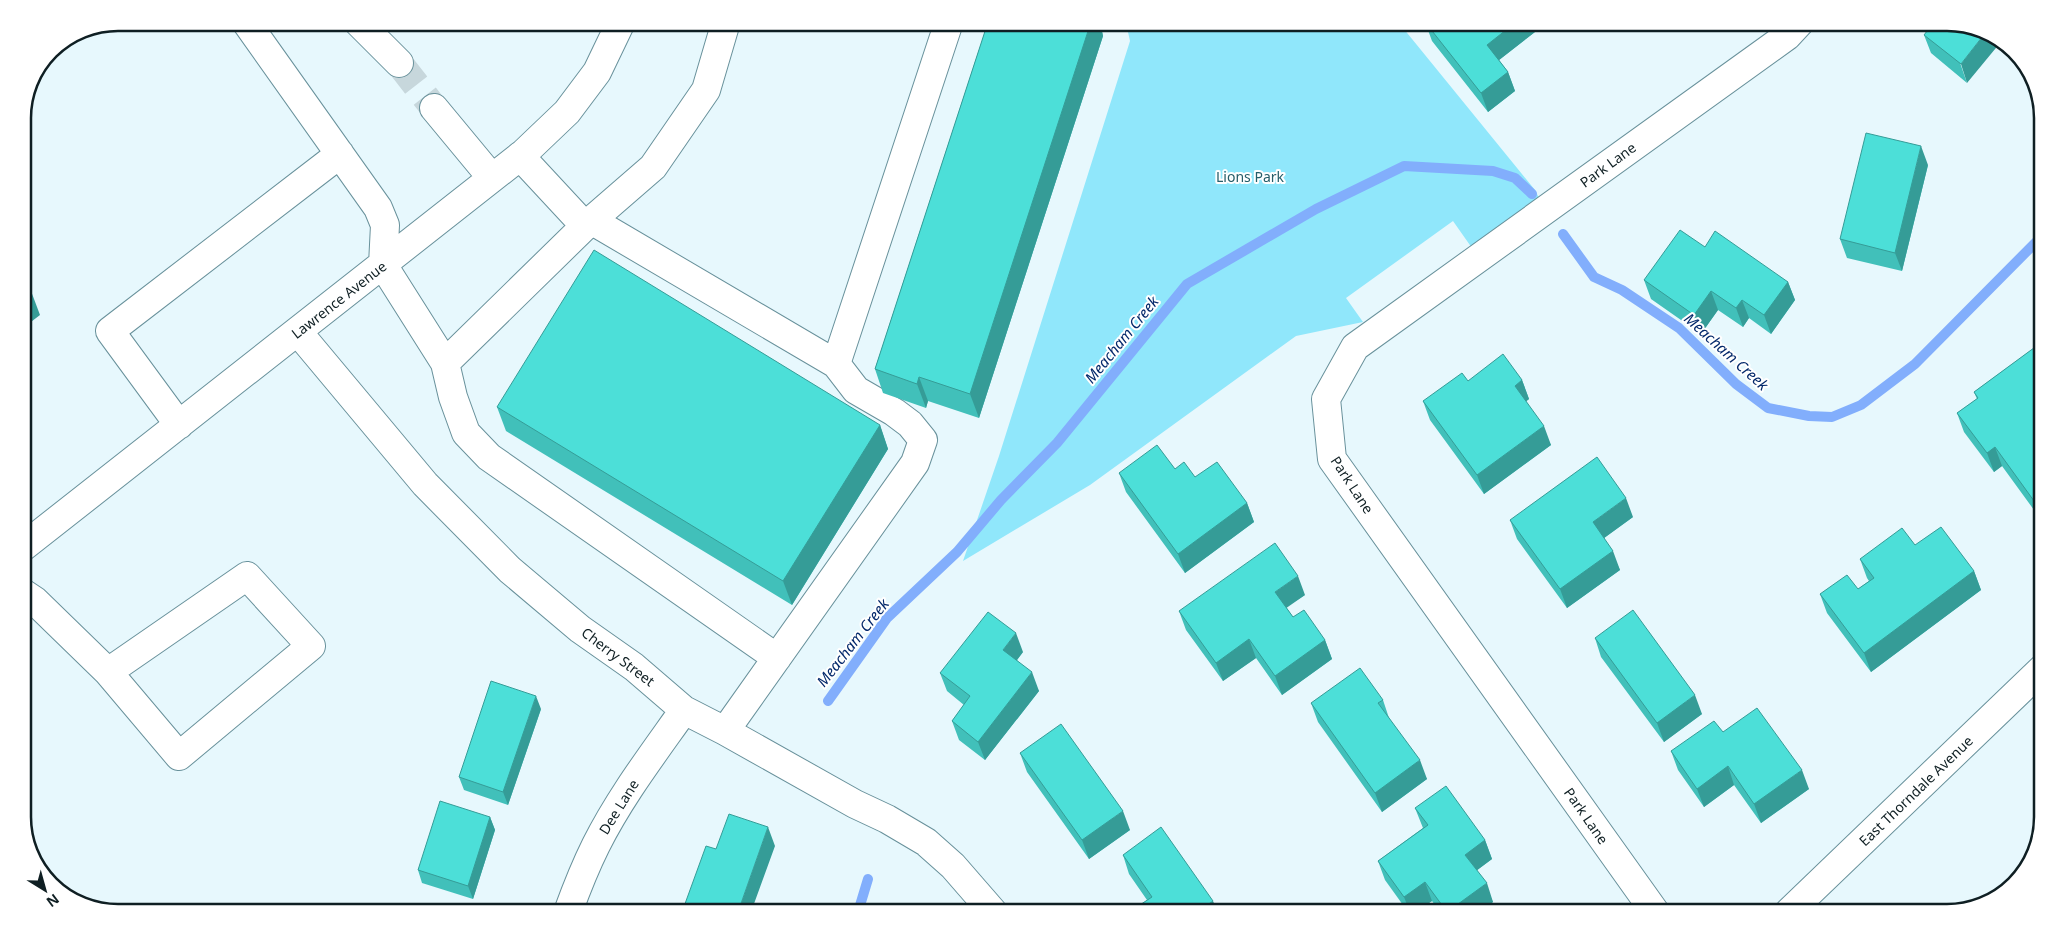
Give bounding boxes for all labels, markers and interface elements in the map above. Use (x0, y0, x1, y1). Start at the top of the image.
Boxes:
street label: Park Lane (1576, 138, 1640, 191)
park label: Lions Park (1216, 167, 1285, 186)
street label: Lawrence Avenue (287, 256, 390, 343)
water label: Meacham Creek (1080, 291, 1163, 387)
water label: Meacham Creek (1680, 308, 1773, 395)
street label: Park Lane (1327, 452, 1378, 517)
water label: Meacham Creek (812, 594, 893, 691)
street label: Cherry Street (578, 623, 659, 690)
street label: East Thorndale Avenue (1855, 731, 1977, 850)
street label: Dee Lane (594, 776, 643, 838)
street label: Park Lane (1560, 784, 1613, 848)
north arrow (20, 865, 70, 915)
text: N (43, 890, 63, 912)

